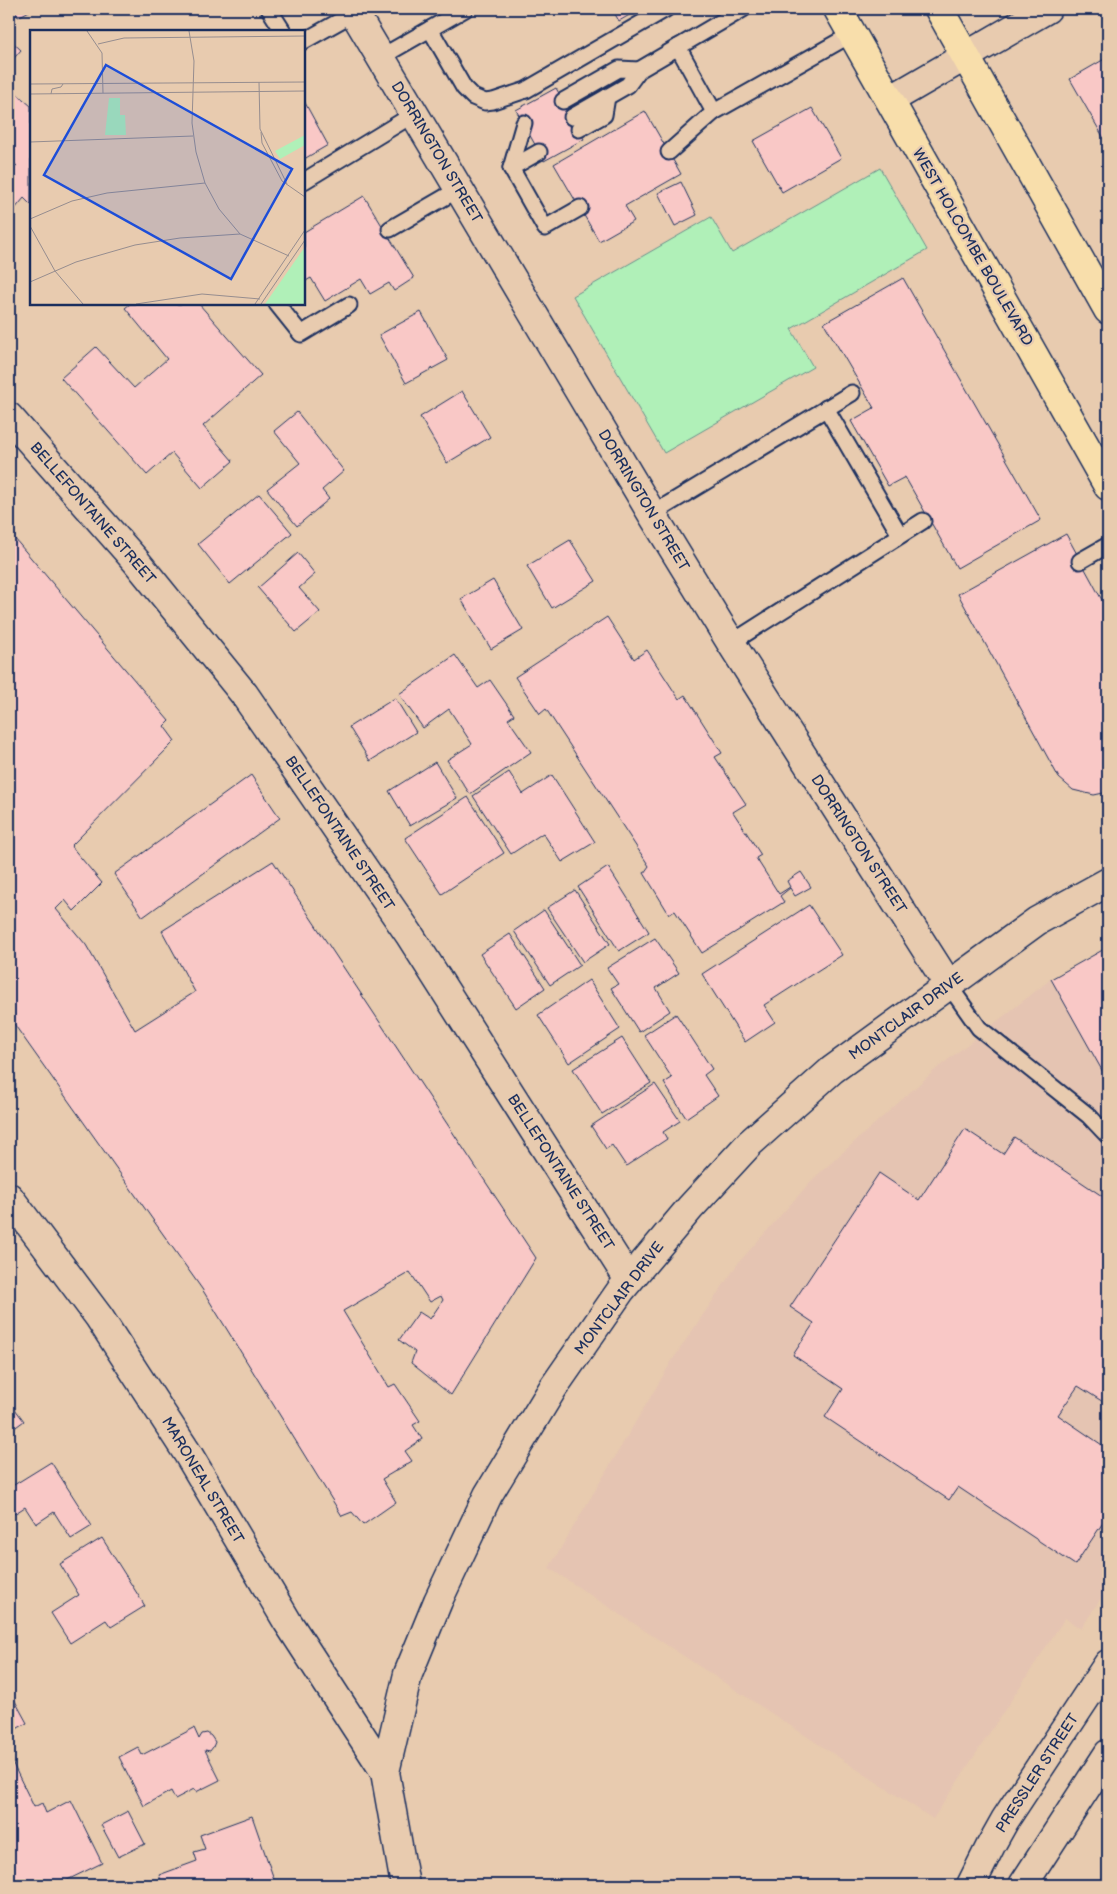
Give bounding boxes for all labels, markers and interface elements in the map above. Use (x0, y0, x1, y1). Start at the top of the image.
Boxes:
inset map (30, 30, 305, 305)
street label: DORRINGTON STREET (387, 78, 486, 227)
street label: WEST HOLCOMBE BOULEVARD (908, 145, 1037, 350)
street label: DORRINGTON STREET (594, 426, 693, 575)
street label: BELLEFONTAINE STREET (26, 438, 160, 588)
street label: BELLEFONTAINE STREET (281, 752, 398, 914)
street label: DORRINGTON STREET (807, 771, 911, 917)
street label: MONTCLAIR DRIVE (845, 968, 967, 1064)
street label: BELLEFONTAINE STREET (503, 1091, 618, 1254)
street label: MONTCLAIR DRIVE (571, 1238, 668, 1359)
street label: MARONEAL STREET (157, 1414, 248, 1547)
street label: PRESSLER STREET (992, 1710, 1083, 1836)

